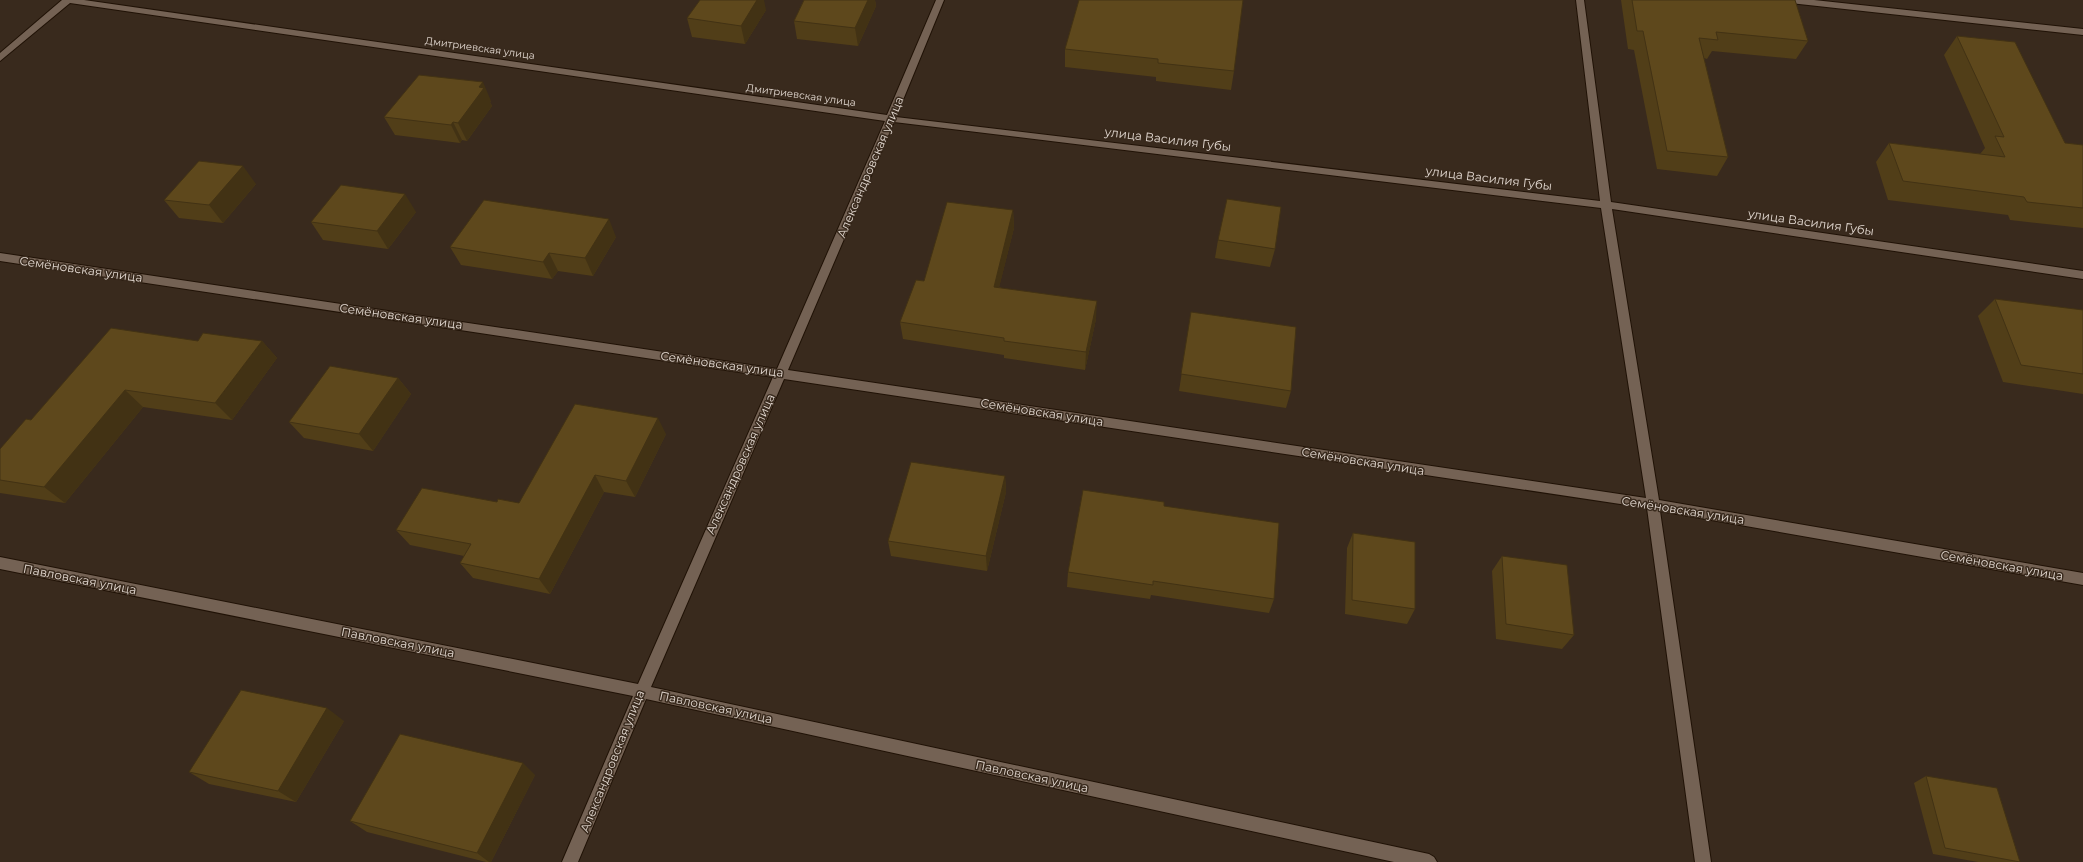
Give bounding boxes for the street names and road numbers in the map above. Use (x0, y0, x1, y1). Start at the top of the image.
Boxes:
street label: Дмитриевская улица (424, 34, 536, 62)
street label: Дмитриевская улица (745, 81, 857, 109)
street label: Александровская улица (833, 94, 907, 240)
street label: улица Василия Губы (1103, 124, 1232, 154)
street label: улица Василия Губы (1424, 163, 1553, 193)
street label: улица Василия Губы (1746, 206, 1875, 238)
street label: Семёновская улица (18, 253, 144, 285)
street label: Семёновская улица (338, 300, 464, 332)
street label: Семёновская улица (659, 348, 785, 380)
street label: Александровская улица (702, 392, 778, 536)
street label: Семёновская улица (980, 395, 1104, 429)
street label: Семёновская улица (1301, 444, 1425, 478)
street label: Семёновская улица (1621, 493, 1745, 527)
street label: Семёновская улица (1940, 547, 2064, 583)
street label: Павловская улица (22, 561, 138, 597)
street label: Павловская улица (340, 624, 456, 660)
street label: Александровская улица (577, 688, 647, 834)
street label: Павловская улица (658, 688, 774, 726)
street label: Павловская улица (974, 757, 1090, 795)

